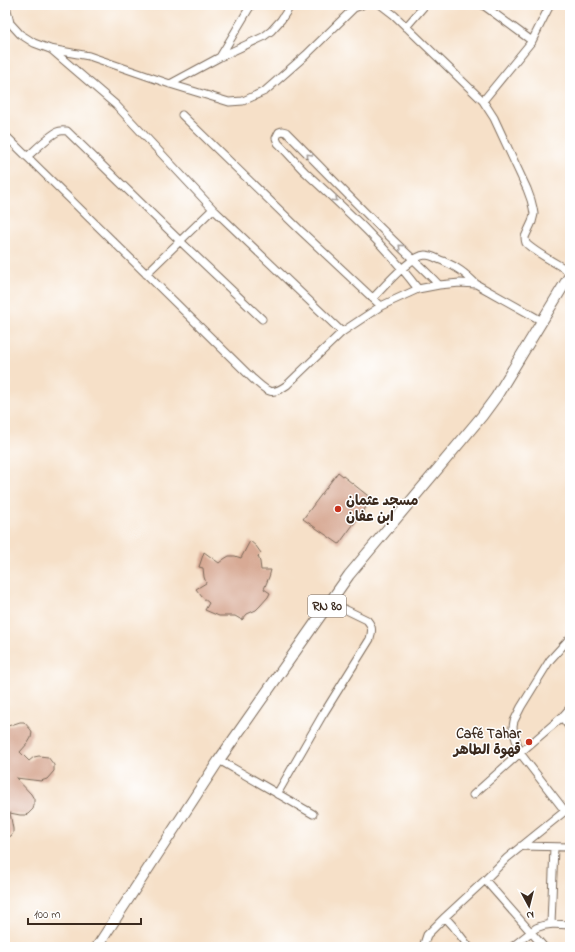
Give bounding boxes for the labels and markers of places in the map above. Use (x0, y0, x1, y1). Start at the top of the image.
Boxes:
place label: مسجد عثمان ابن عفان (346, 491, 418, 528)
marker: مسجد عثمان ابن عفان (333, 504, 343, 514)
place label: Café Tahar قهوة الطاهر (452, 724, 522, 761)
marker: Café Tahar قهوة الطاهر (524, 737, 534, 747)

